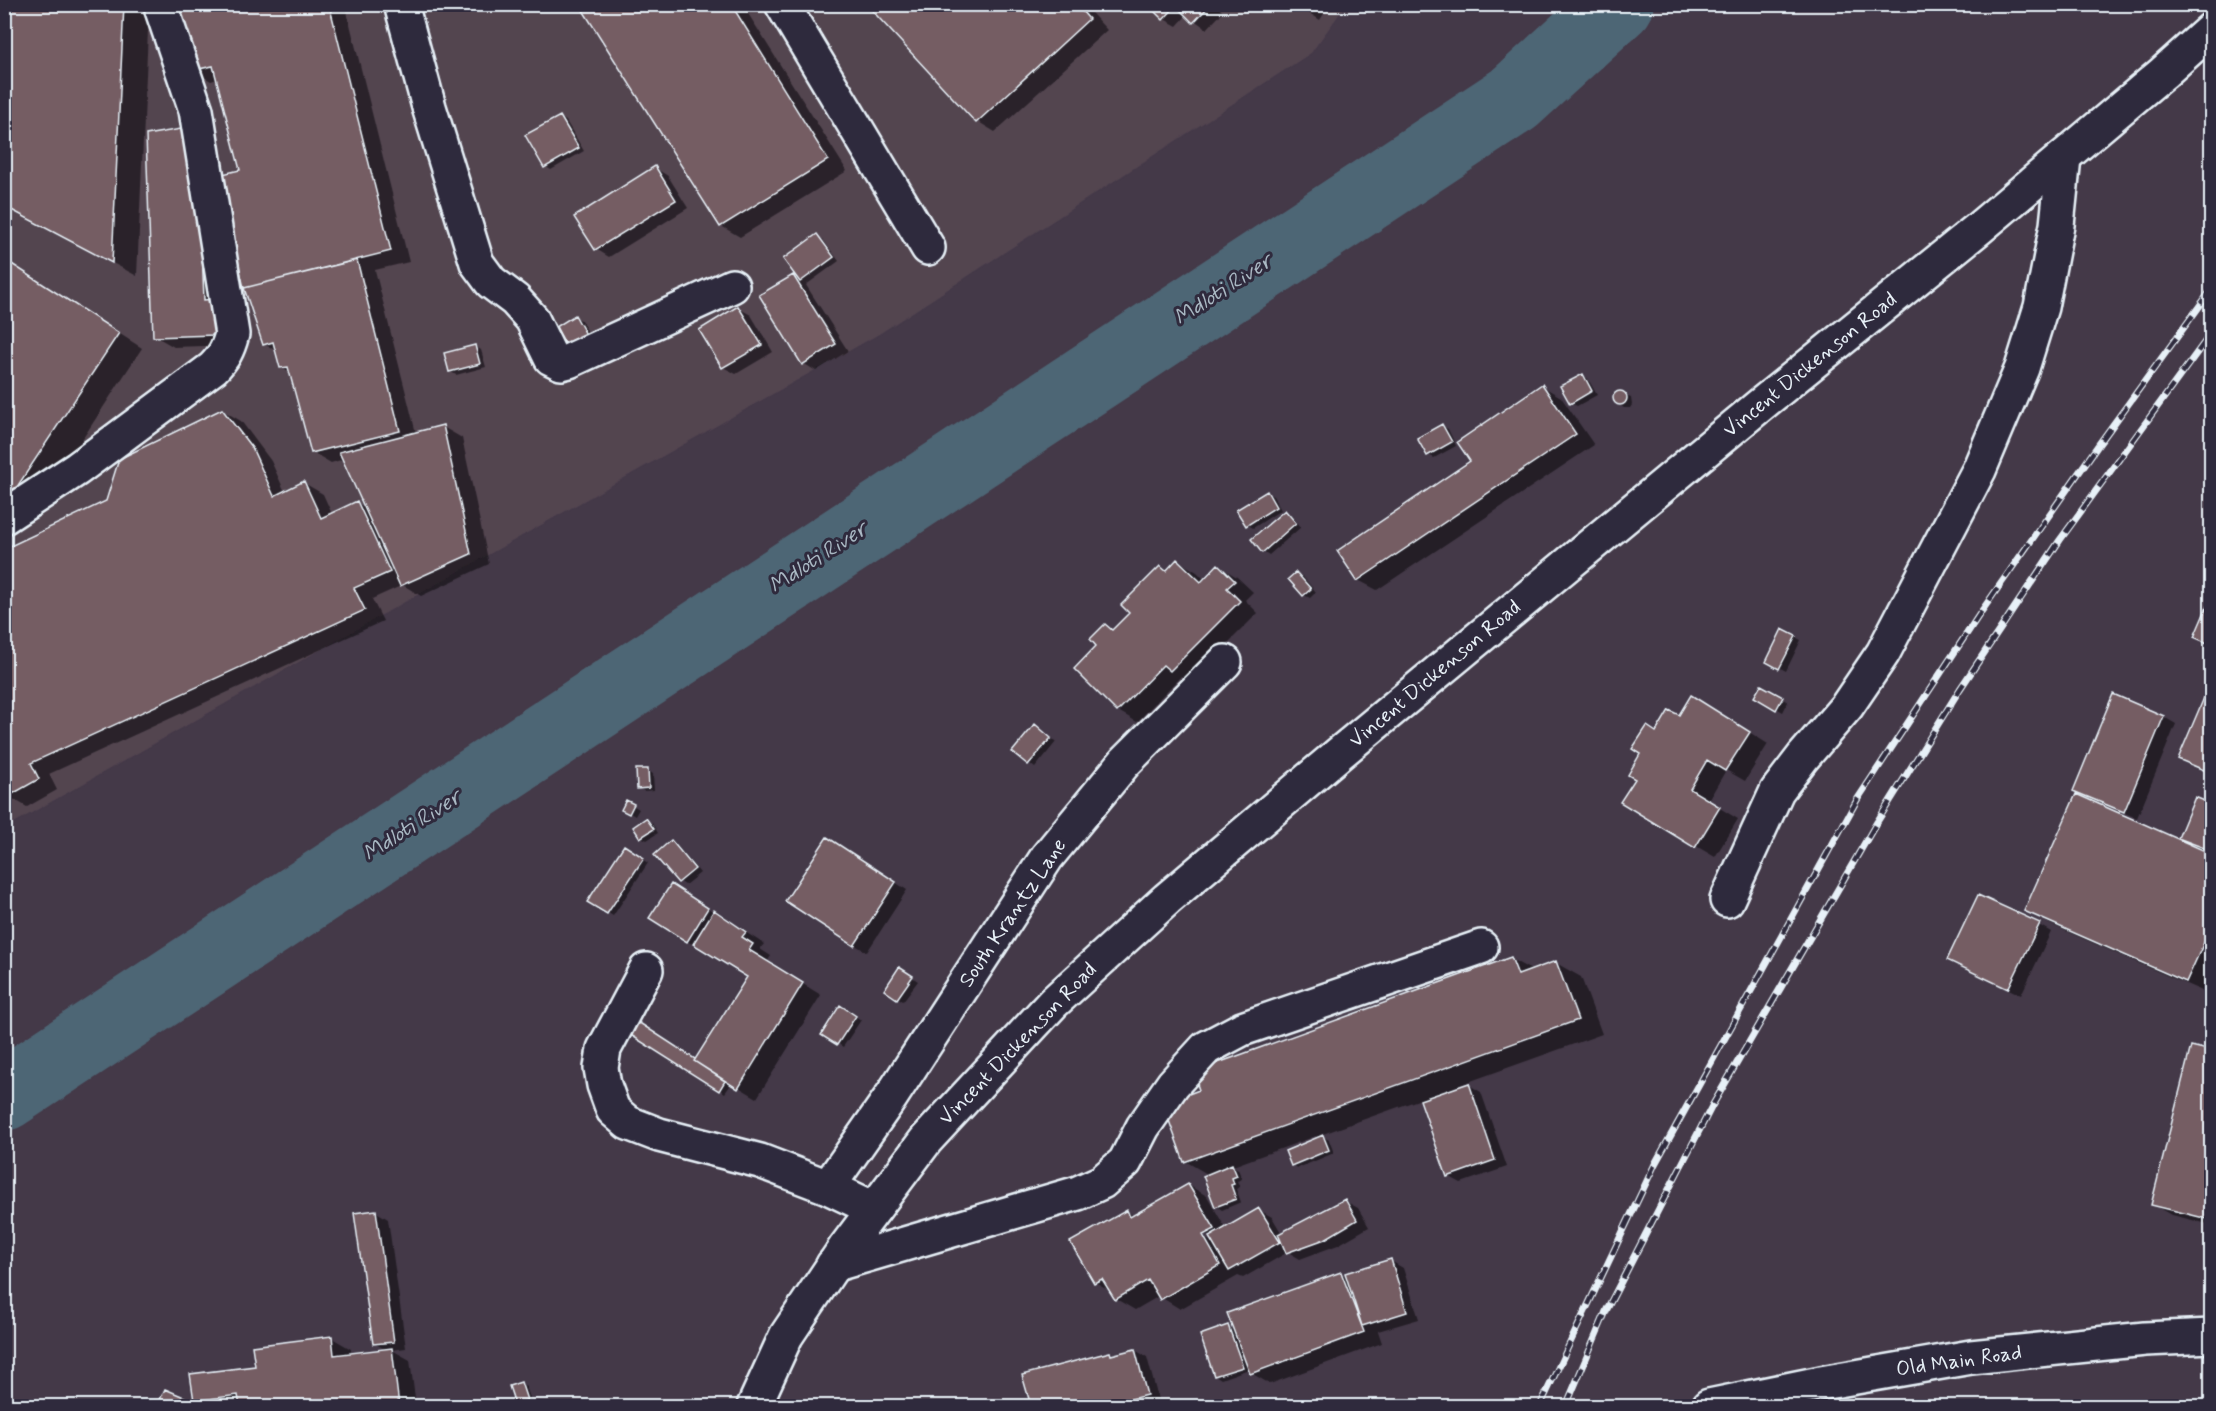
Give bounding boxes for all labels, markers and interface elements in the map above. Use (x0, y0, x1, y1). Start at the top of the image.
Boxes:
water label: Mdloti River (1169, 246, 1280, 332)
street label: Vincent Dickenson Road (1717, 286, 1903, 444)
water label: Mdloti River (764, 514, 875, 600)
street label: Vincent Dickenson Road (1343, 594, 1527, 754)
water label: Mdloti River (358, 782, 469, 868)
street label: South Krantz Lane (953, 833, 1073, 993)
street label: Vincent Dickenson Road (933, 956, 1103, 1132)
street label: Old Main Road (1894, 1338, 2024, 1384)

